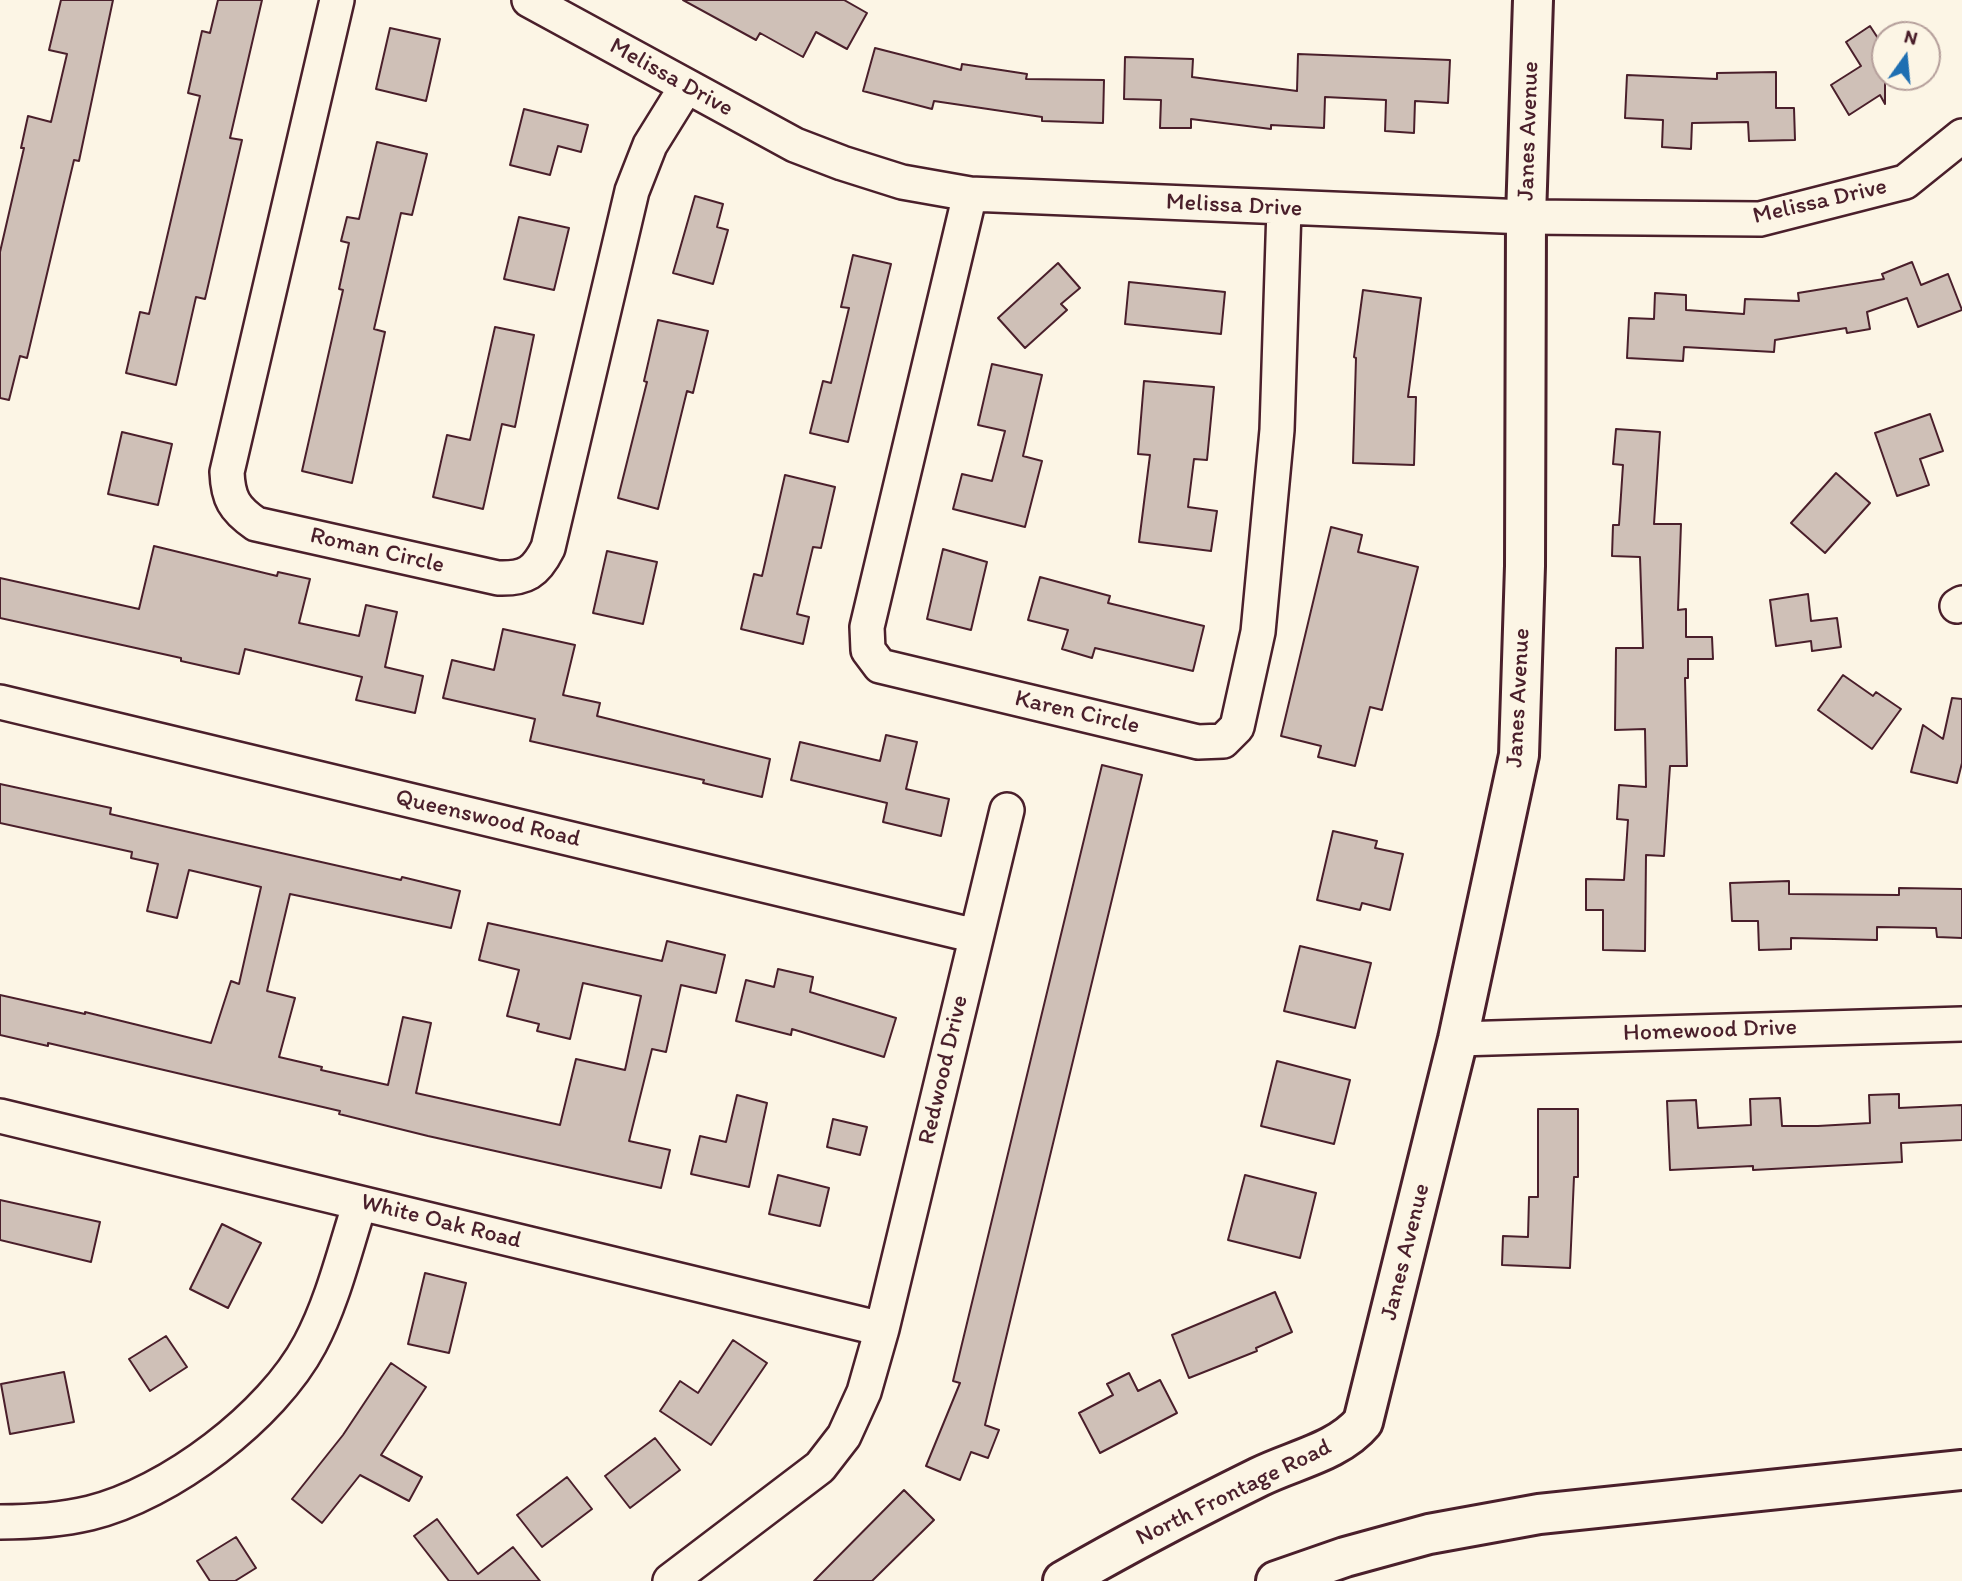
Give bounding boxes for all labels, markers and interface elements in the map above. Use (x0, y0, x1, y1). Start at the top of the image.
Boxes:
north arrow (1871, 21, 1941, 91)
text: N (1902, 24, 1920, 50)
street label: Melissa Drive (604, 32, 738, 124)
street label: Janes Avenue (1512, 61, 1546, 201)
street label: Melissa Drive (1750, 173, 1890, 231)
street label: Melissa Drive (1165, 188, 1303, 224)
street label: Roman Circle (307, 522, 447, 580)
street label: Janes Avenue (1501, 627, 1537, 769)
street label: Karen Circle (1012, 685, 1142, 741)
street label: Queenswood Road (393, 784, 583, 854)
street label: Redwood Drive (913, 993, 975, 1147)
street label: Homewood Drive (1623, 1014, 1797, 1048)
street label: Janes Avenue (1375, 1181, 1437, 1323)
street label: White Oak Road (358, 1188, 524, 1256)
street label: North Frontage Road (1132, 1433, 1336, 1553)

